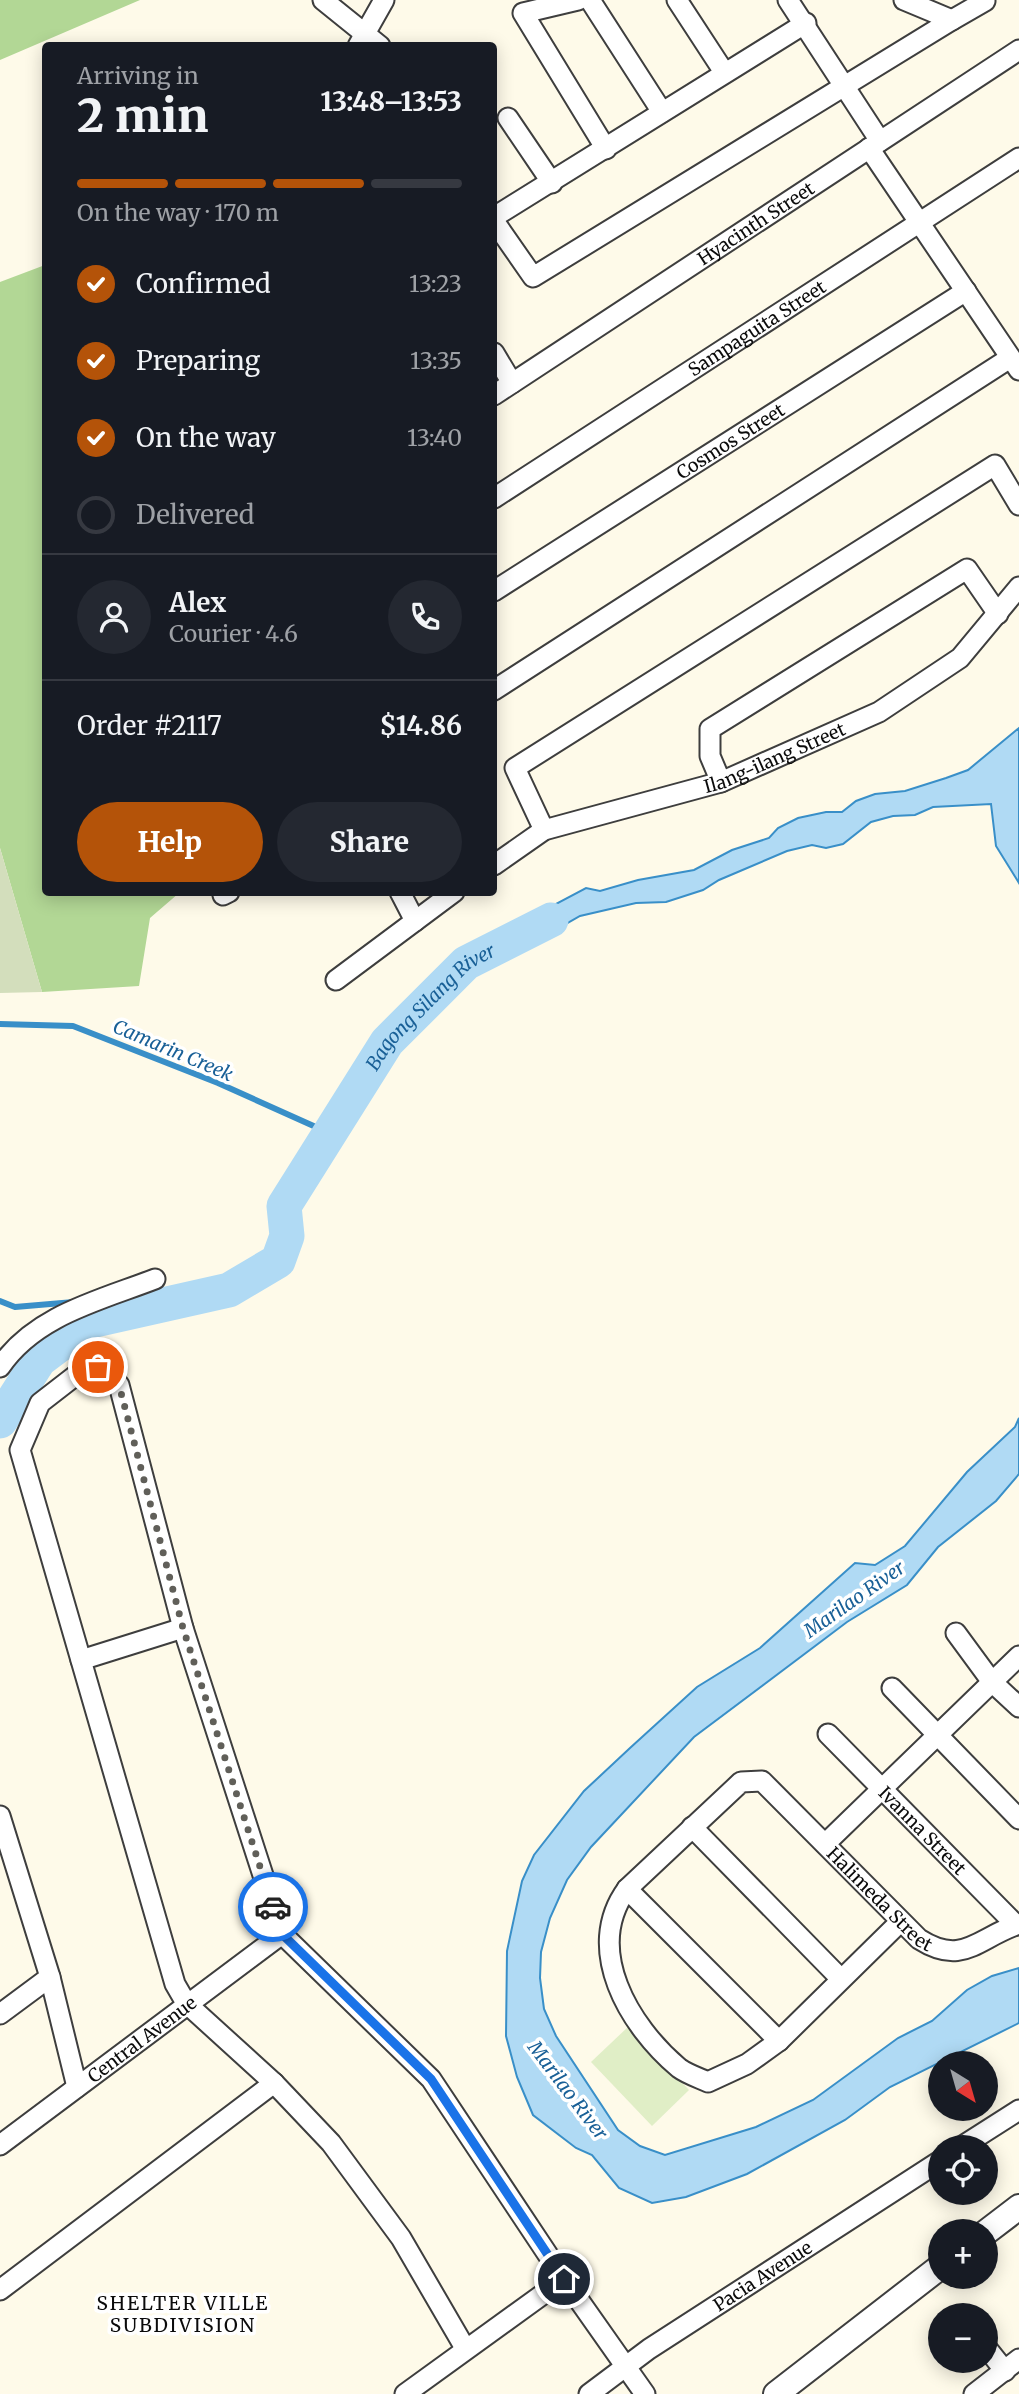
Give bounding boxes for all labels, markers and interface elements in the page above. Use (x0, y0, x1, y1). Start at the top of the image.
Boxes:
text: Arriving in (77, 61, 199, 90)
text: 13:48–13:53 (320, 85, 462, 118)
text: 2 min (77, 87, 209, 145)
street label: Hyacinth Street (693, 176, 818, 270)
text: On the way · 170 m (77, 198, 279, 227)
icon: check (77, 265, 115, 303)
text: Confirmed (136, 267, 271, 300)
text: 13:23 (409, 269, 462, 298)
street label: Sampaguita Street (684, 275, 830, 381)
icon: check (77, 342, 115, 380)
text: Preparing (136, 344, 260, 377)
text: 13:35 (410, 346, 462, 375)
street label: Cosmos Street (672, 398, 789, 484)
icon: check (77, 419, 115, 457)
text: On the way (136, 421, 276, 454)
text: 13:40 (407, 423, 462, 452)
text: Delivered (136, 498, 255, 531)
button: person (77, 580, 151, 654)
button: phone (388, 580, 462, 654)
text: Alex (169, 586, 226, 619)
text: Courier · 4.6 (169, 619, 298, 648)
text: Order #2117 (77, 709, 222, 742)
text: $14.86 (379, 709, 462, 742)
street label: Ilang-ilang Street (701, 717, 849, 798)
button: Help (77, 802, 263, 882)
button: Share (277, 802, 462, 882)
water label: Bagong Silang River (360, 938, 499, 1075)
water label: Camarin Creek (109, 1014, 237, 1086)
pin (68, 1337, 128, 1397)
icon: bag (79, 1348, 117, 1386)
water label: Marilao River (798, 1555, 909, 1643)
street label: Ivanna Street (874, 1781, 971, 1879)
street label: Halimeda Street (822, 1842, 936, 1956)
courier (238, 1872, 308, 1942)
icon: car (254, 1888, 292, 1926)
street label: Central Avenue (83, 1991, 201, 2087)
water label: Marilao River (522, 2035, 613, 2144)
north arrow (928, 2051, 998, 2121)
map controls (928, 2051, 998, 2373)
button: locate (928, 2135, 998, 2205)
button: + (928, 2219, 998, 2289)
street label: Pacia Avenue (709, 2235, 816, 2316)
pin (534, 2249, 594, 2309)
icon: home (545, 2260, 583, 2298)
district label: SHELTER VILLE SUBDIVISION (97, 2291, 269, 2337)
button: − (928, 2303, 998, 2373)

